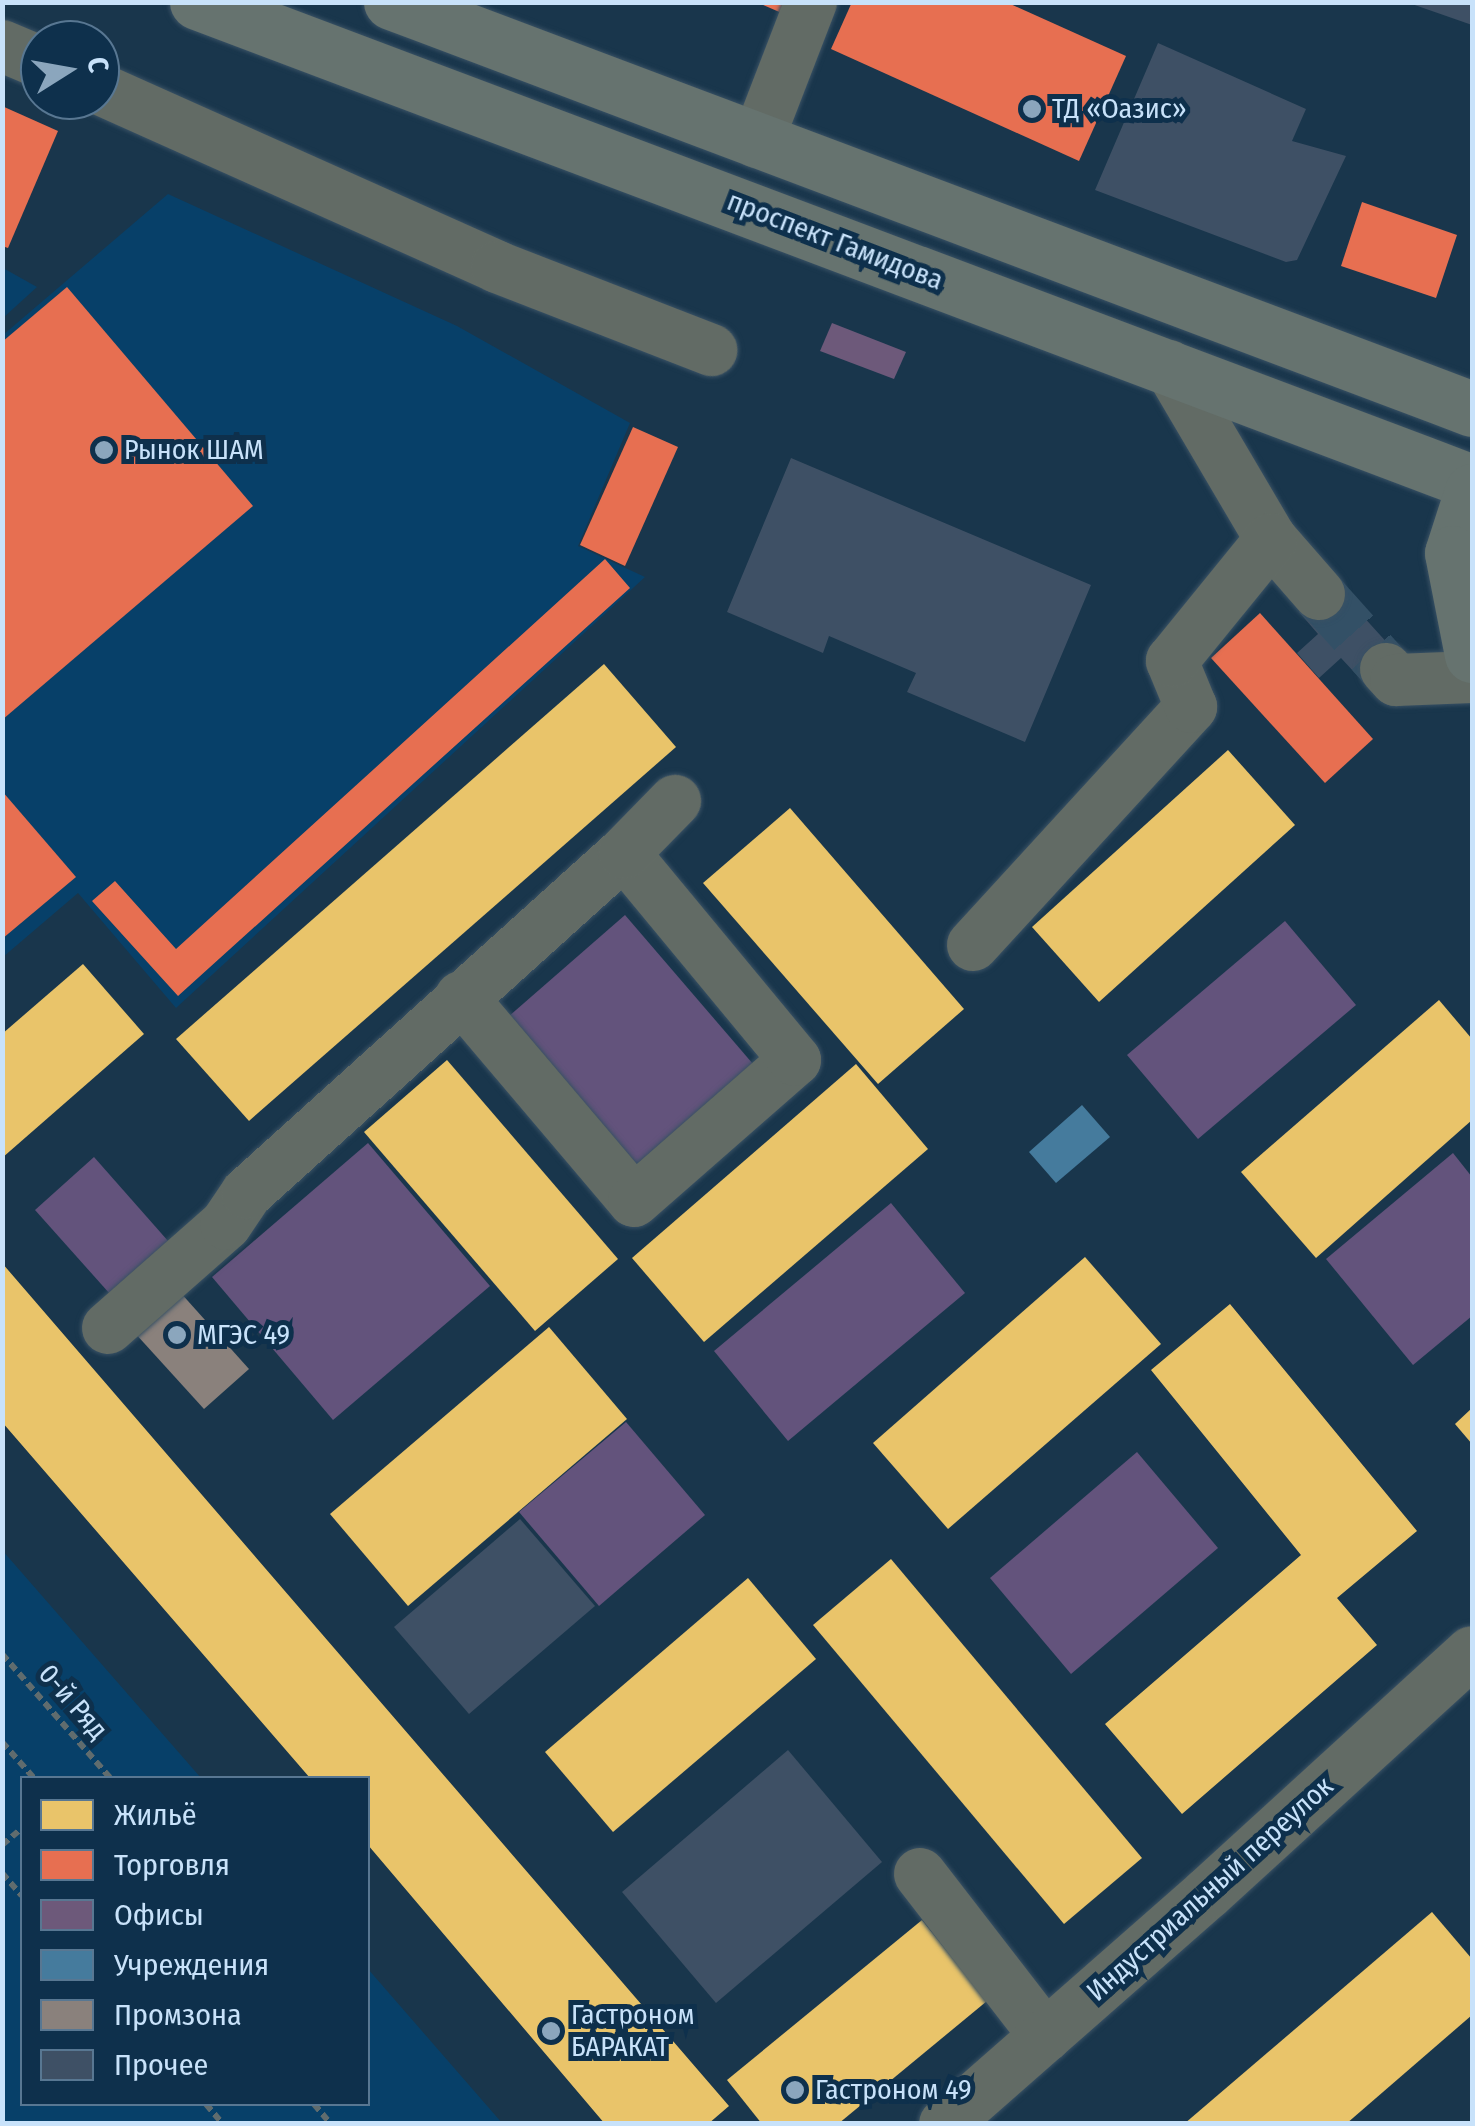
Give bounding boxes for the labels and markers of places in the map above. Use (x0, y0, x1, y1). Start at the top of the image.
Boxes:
place label: ТД «Оазис» (1052, 92, 1187, 126)
marker: ТД «Оазис» (1021, 98, 1043, 120)
place label: Рынок ШАМ (124, 433, 264, 467)
marker: Рынок ШАМ (93, 439, 115, 461)
place label: МГЭС 49 (197, 1318, 290, 1352)
marker: МГЭС 49 (166, 1324, 188, 1346)
place label: Гастроном БАРАКАТ (571, 1998, 694, 2064)
marker: Гастроном БАРАКАТ (540, 2020, 562, 2042)
place label: Гастроном 49 (815, 2073, 972, 2107)
marker: Гастроном 49 (784, 2079, 806, 2101)

